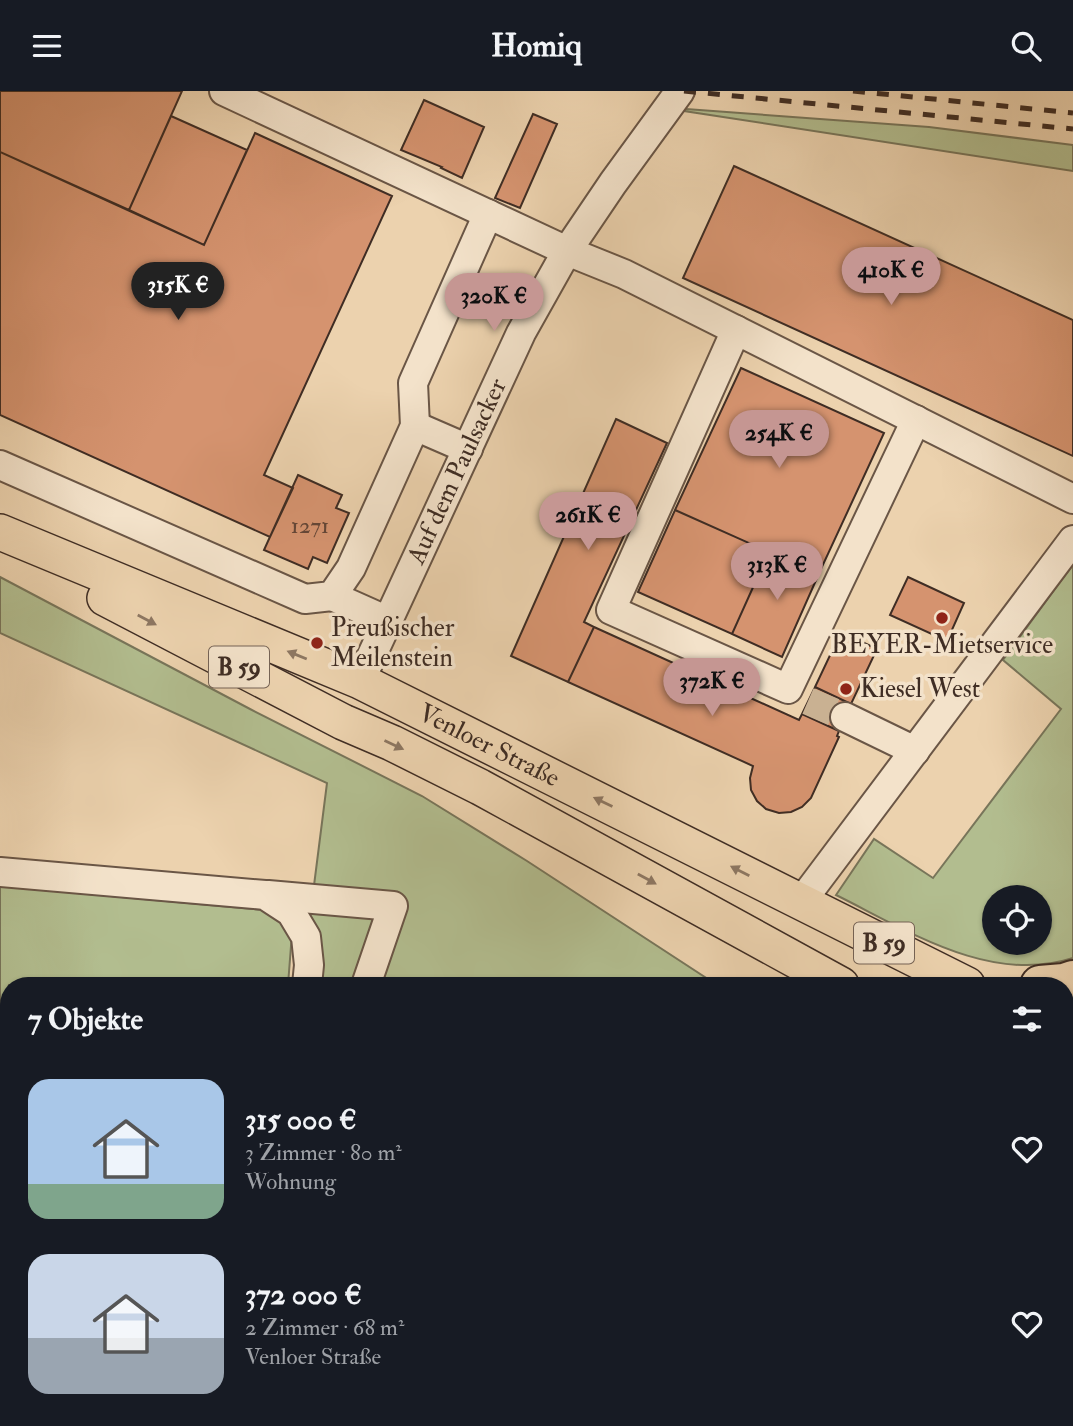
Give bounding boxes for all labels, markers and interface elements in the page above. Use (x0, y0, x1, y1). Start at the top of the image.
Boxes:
text: Homiq (491, 26, 582, 66)
icon: menu (28, 27, 66, 65)
icon: search (1007, 27, 1045, 65)
pin: 410K € (834, 247, 948, 307)
text: 410K € (858, 255, 924, 284)
pin: 315K € (121, 263, 235, 322)
text: 315K € (147, 270, 209, 299)
pin: 320K € (437, 273, 551, 333)
text: 320K € (461, 281, 527, 310)
street label: Auf dem Paulsacker (400, 373, 514, 570)
pin: 254K € (722, 411, 836, 470)
text: 254K € (745, 418, 813, 447)
pin: 261K € (531, 493, 645, 552)
text: 261K € (555, 500, 621, 529)
house number: 1271 (291, 511, 329, 540)
pin: 313K € (720, 543, 834, 602)
text: 313K € (747, 550, 807, 579)
marker: BEYER-Mietservice (934, 610, 950, 626)
place label: Preußischer Meilenstein (331, 612, 455, 674)
one-way arrow (137, 614, 157, 625)
place label: BEYER-Mietservice (831, 629, 1053, 661)
marker: Preußischer Meilenstein (309, 635, 325, 651)
road number: B 59 (209, 647, 269, 687)
one-way arrow (287, 649, 308, 660)
pin: 372K € (655, 659, 769, 718)
text: 372K € (679, 666, 745, 695)
place label: Kiesel West (860, 673, 980, 705)
marker: Kiesel West (838, 681, 854, 697)
street label: Venloer Straße (413, 697, 565, 794)
one-way arrow (384, 739, 404, 750)
one-way arrow (593, 797, 613, 808)
one-way arrow (730, 866, 750, 877)
one-way arrow (637, 873, 656, 885)
map controls (982, 885, 1052, 955)
button: locate (982, 885, 1052, 955)
road number: B 59 (854, 923, 914, 963)
icon: filters (1008, 1000, 1046, 1038)
text: 7 Objekte (28, 1001, 143, 1038)
text: 315 000 € (245, 1101, 357, 1138)
icon: home (84, 1107, 168, 1191)
icon: heart (1008, 1130, 1046, 1168)
text: 3 Zimmer · 80 m² (245, 1138, 402, 1167)
text: Wohnung (245, 1167, 336, 1196)
text: 372 000 € (245, 1276, 362, 1313)
icon: home (84, 1282, 168, 1366)
icon: heart (1008, 1305, 1046, 1343)
text: 2 Zimmer · 68 m² (245, 1313, 404, 1342)
text: Venloer Straße (245, 1342, 381, 1371)

